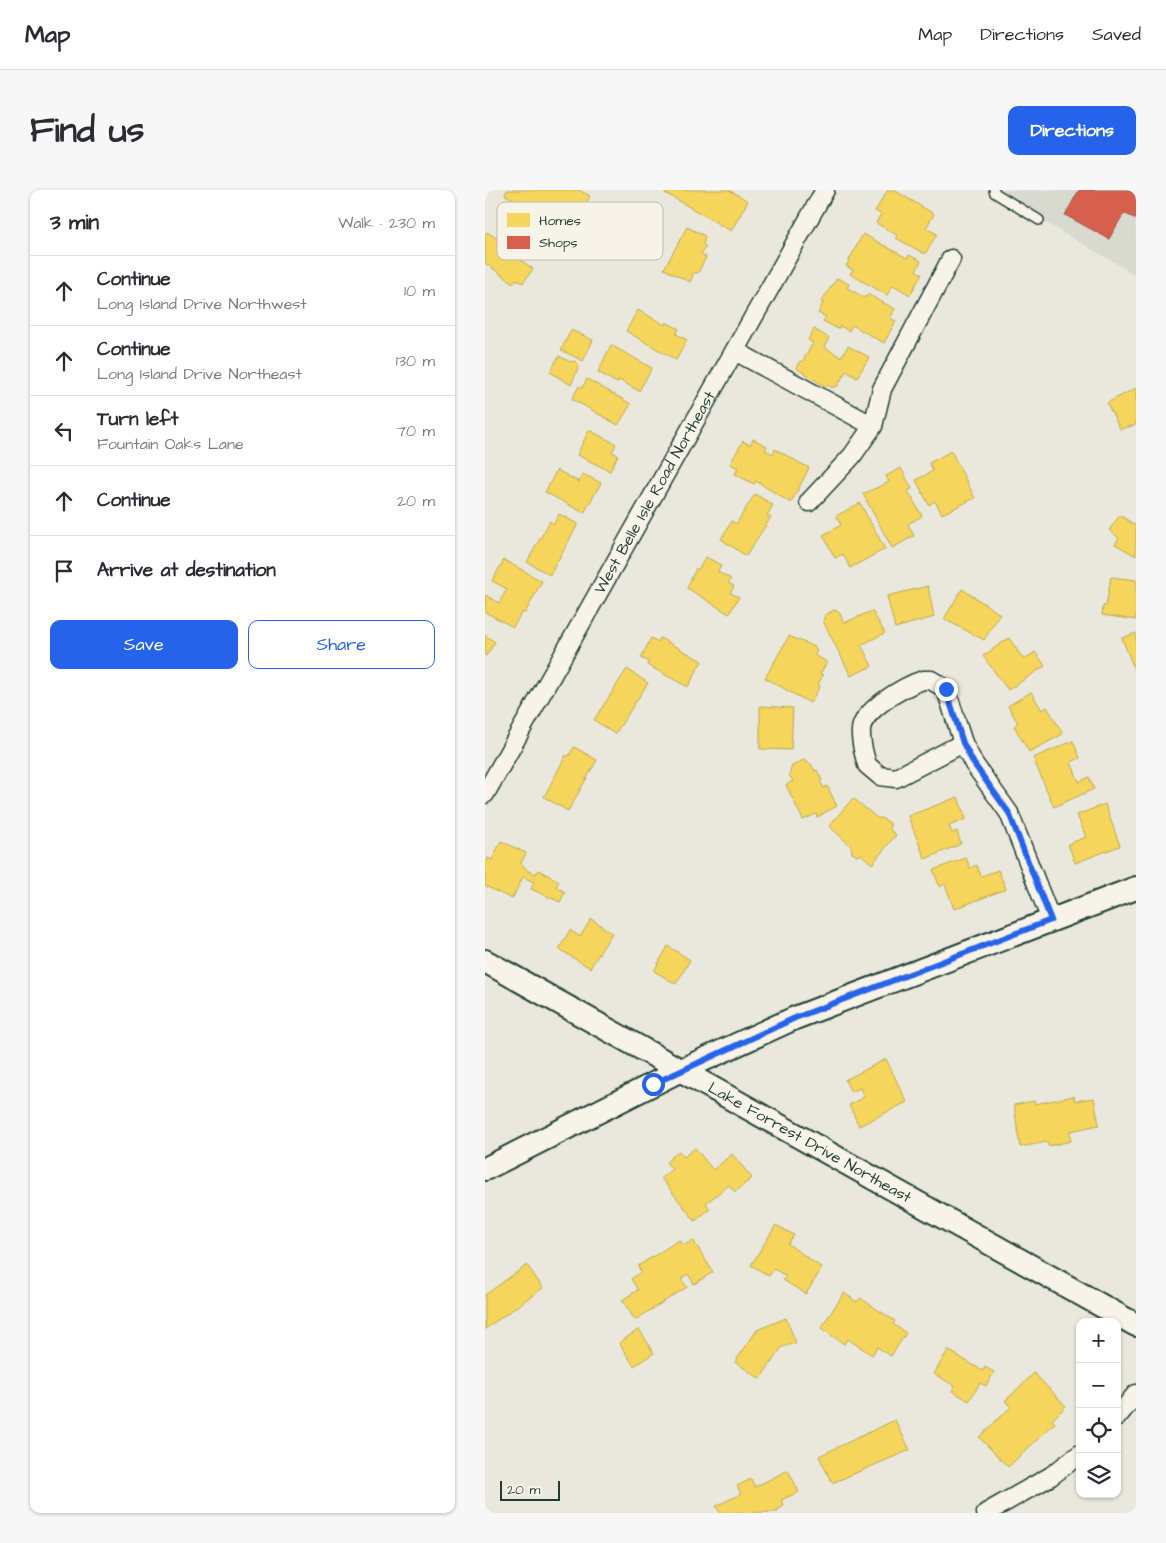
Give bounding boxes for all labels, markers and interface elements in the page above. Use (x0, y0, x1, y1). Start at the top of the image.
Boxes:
text: Map (25, 18, 70, 52)
text: Map (918, 22, 952, 47)
text: Directions (980, 22, 1064, 47)
text: Saved (1092, 22, 1141, 47)
text: Find us (30, 106, 144, 155)
button: Directions (1008, 106, 1136, 155)
legend (497, 202, 663, 260)
text: 3 min (50, 208, 99, 237)
text: Homes (539, 211, 581, 231)
text: Walk · 230 m (338, 212, 435, 234)
text: Shops (539, 233, 578, 253)
text: Continue (97, 266, 171, 293)
icon: ahead (50, 277, 78, 305)
text: 10 m (404, 280, 435, 302)
text: Long Island Drive Northwest (97, 293, 307, 315)
text: Continue (97, 336, 171, 363)
icon: ahead (50, 347, 78, 375)
text: 130 m (396, 350, 435, 372)
text: Long Island Drive Northeast (97, 363, 302, 385)
street label: West Belle Isle Road Northeast (589, 387, 721, 598)
text: Turn left (97, 406, 178, 433)
icon: left (50, 417, 78, 445)
text: 70 m (396, 420, 435, 442)
text: Fountain Oaks Lane (97, 433, 244, 455)
icon: ahead (50, 487, 78, 515)
text: Continue (97, 487, 171, 514)
text: 20 m (397, 490, 435, 512)
icon: arrive (50, 557, 78, 585)
text: Arrive at destination (97, 557, 276, 584)
button: Save (50, 620, 238, 669)
button: Share (248, 620, 435, 669)
route end (935, 678, 958, 701)
route start (642, 1073, 665, 1096)
street label: Lake Forrest Drive Northeast (704, 1077, 916, 1209)
map controls (1076, 1318, 1121, 1498)
button: + (1076, 1318, 1121, 1363)
button: − (1076, 1363, 1121, 1408)
button: locate (1076, 1408, 1121, 1453)
button: layers (1076, 1453, 1121, 1498)
scale bar (500, 1478, 560, 1501)
text: 20 m (507, 1480, 540, 1500)

